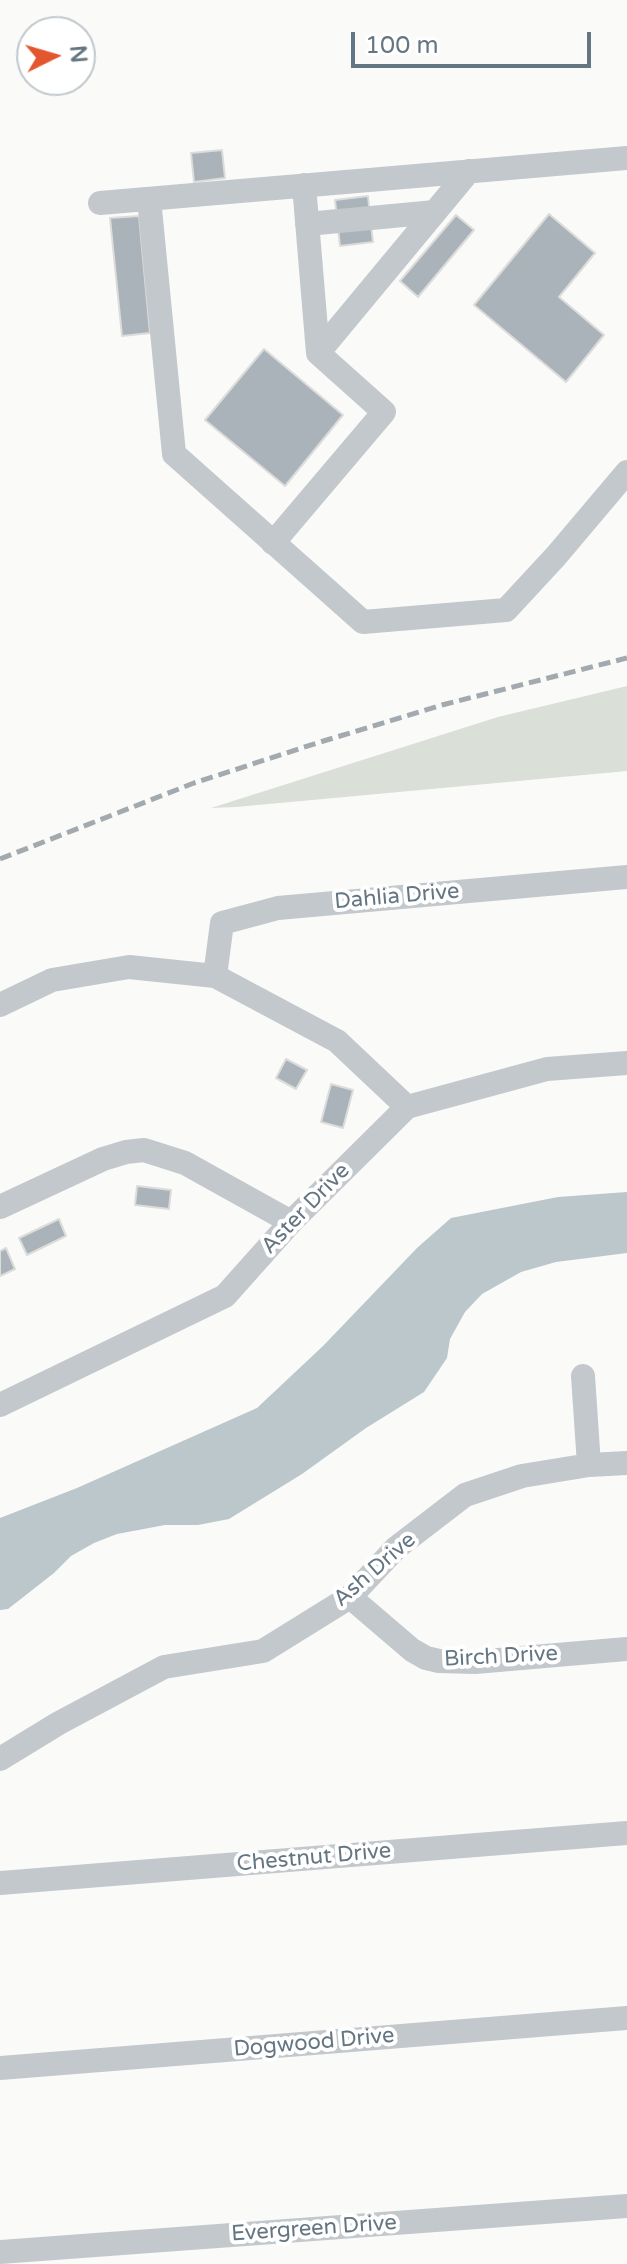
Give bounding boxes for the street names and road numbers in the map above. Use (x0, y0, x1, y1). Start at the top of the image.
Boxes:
street label: Dahlia Drive (333, 878, 461, 916)
street label: Aster Drive (256, 1158, 356, 1260)
street label: Ash Drive (329, 1527, 421, 1613)
street label: Birch Drive (444, 1641, 558, 1673)
street label: Chestnut Drive (236, 1838, 392, 1878)
street label: Dogwood Drive (233, 2023, 395, 2063)
street label: Evergreen Drive (230, 2210, 398, 2248)

